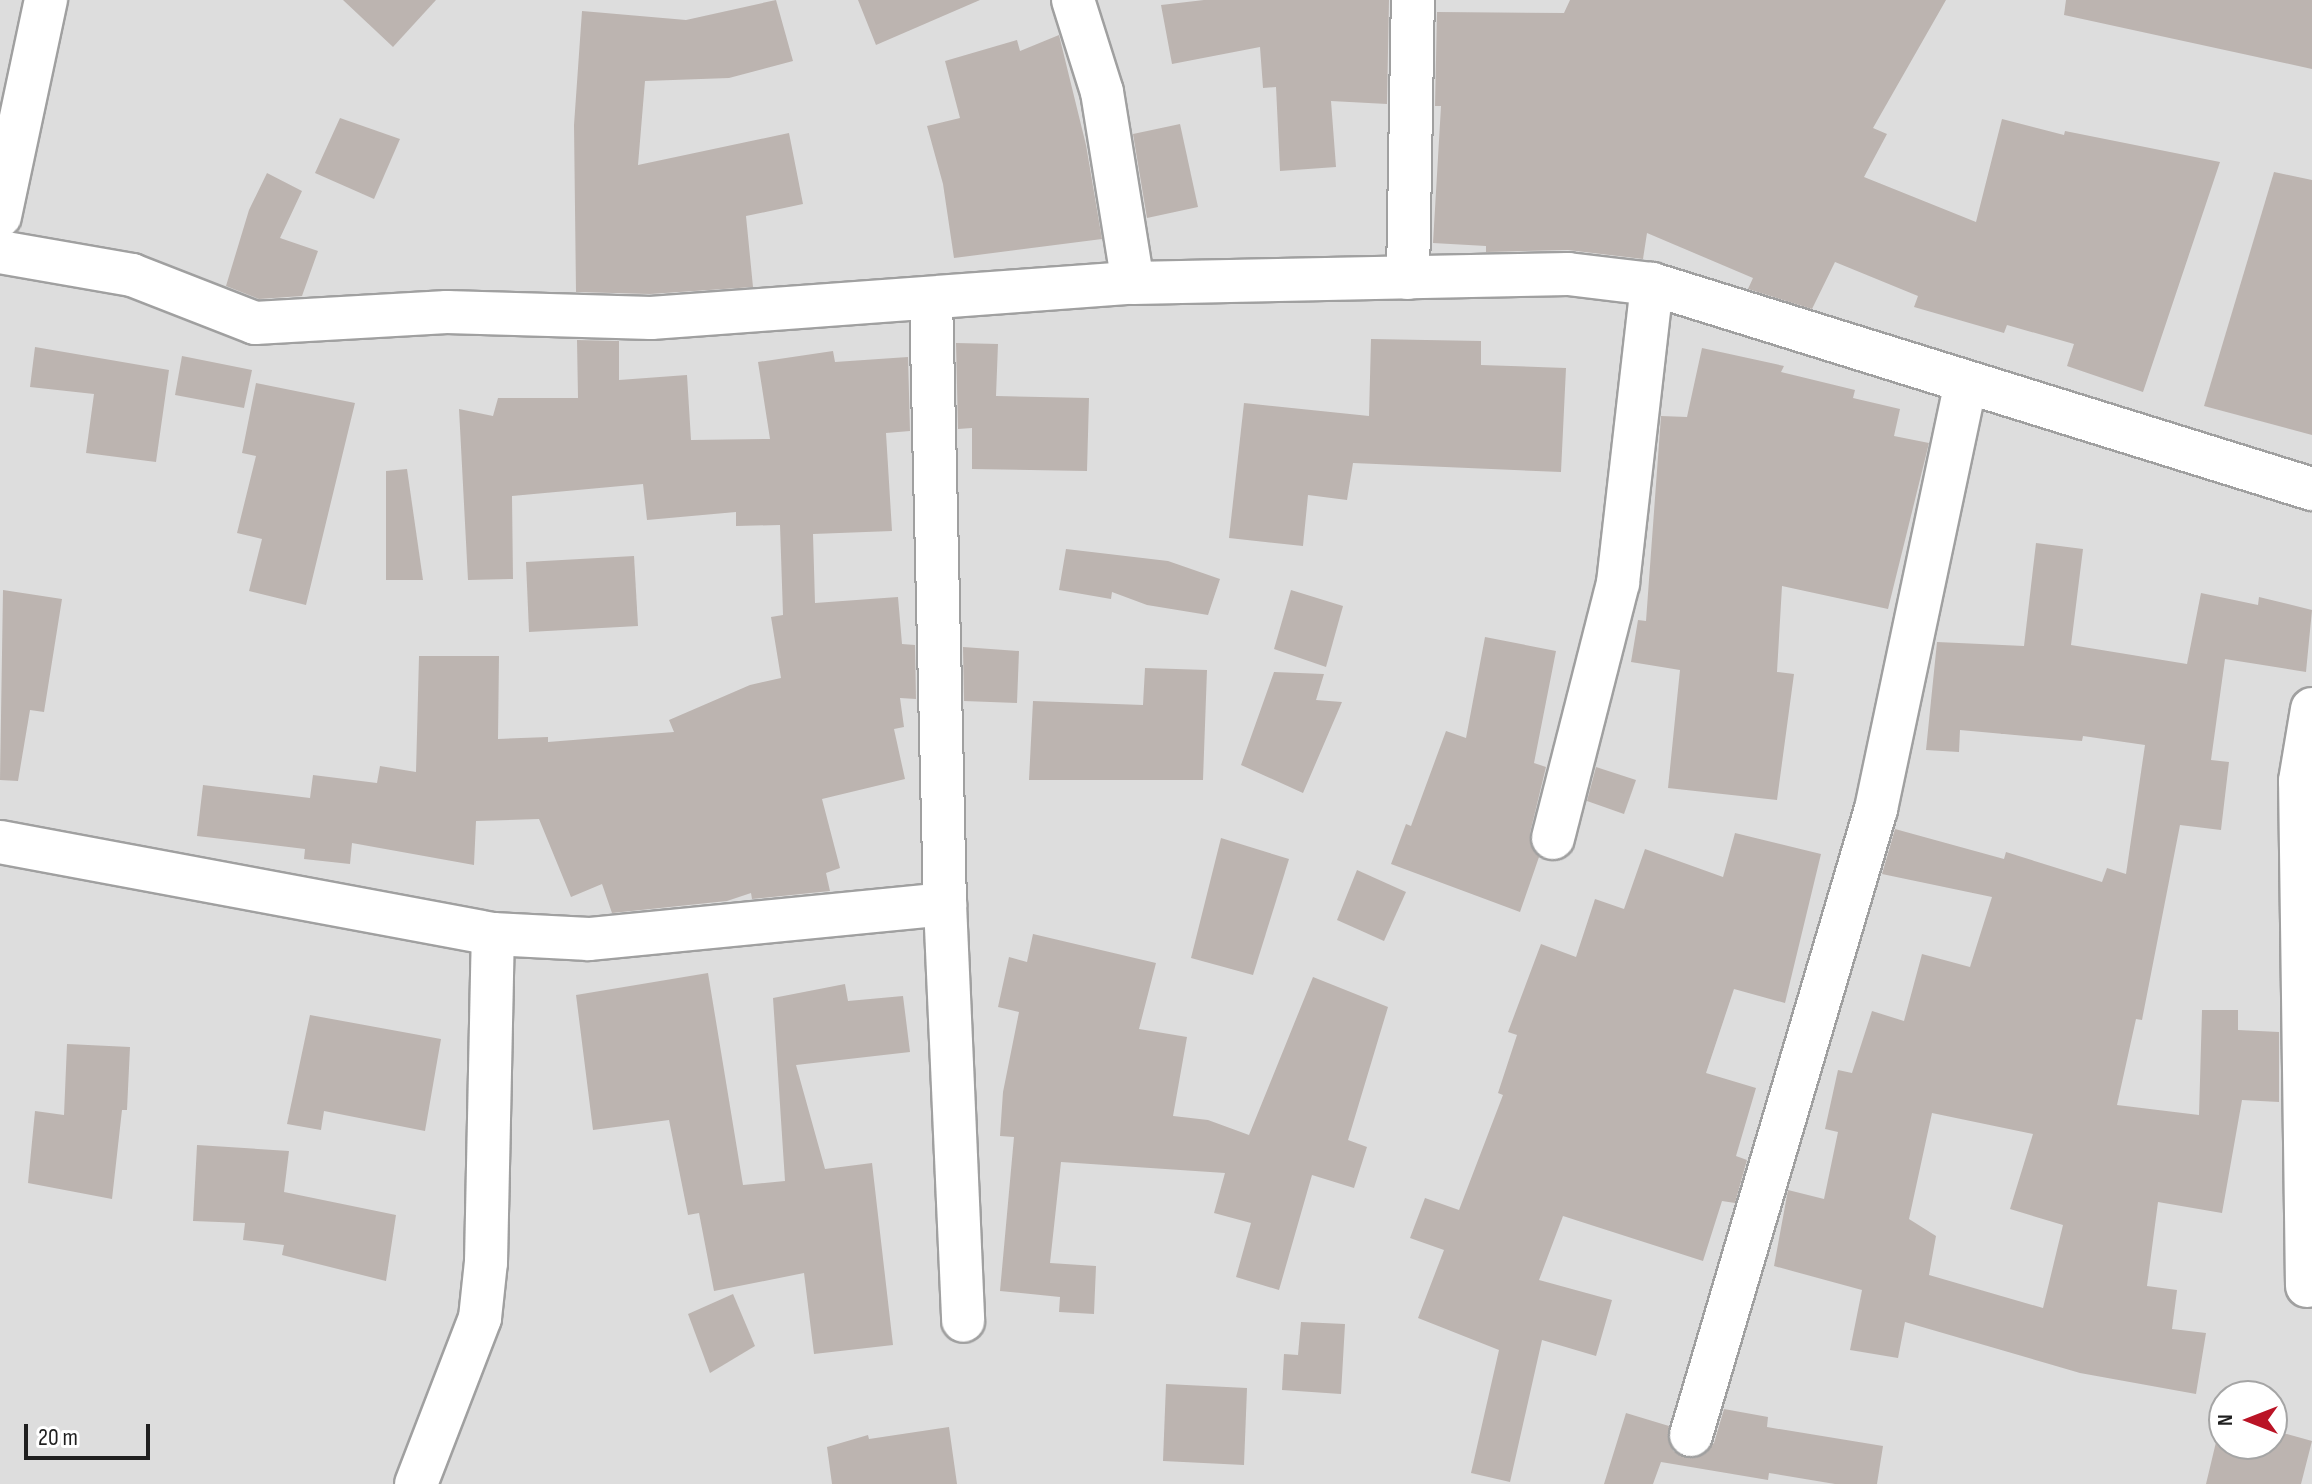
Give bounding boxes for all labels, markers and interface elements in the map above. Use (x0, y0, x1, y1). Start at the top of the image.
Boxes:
north arrow (2208, 1380, 2288, 1460)
scale bar (28, 1408, 154, 1458)
text: N (2212, 1414, 2239, 1426)
text: 20 m (38, 1423, 78, 1452)

